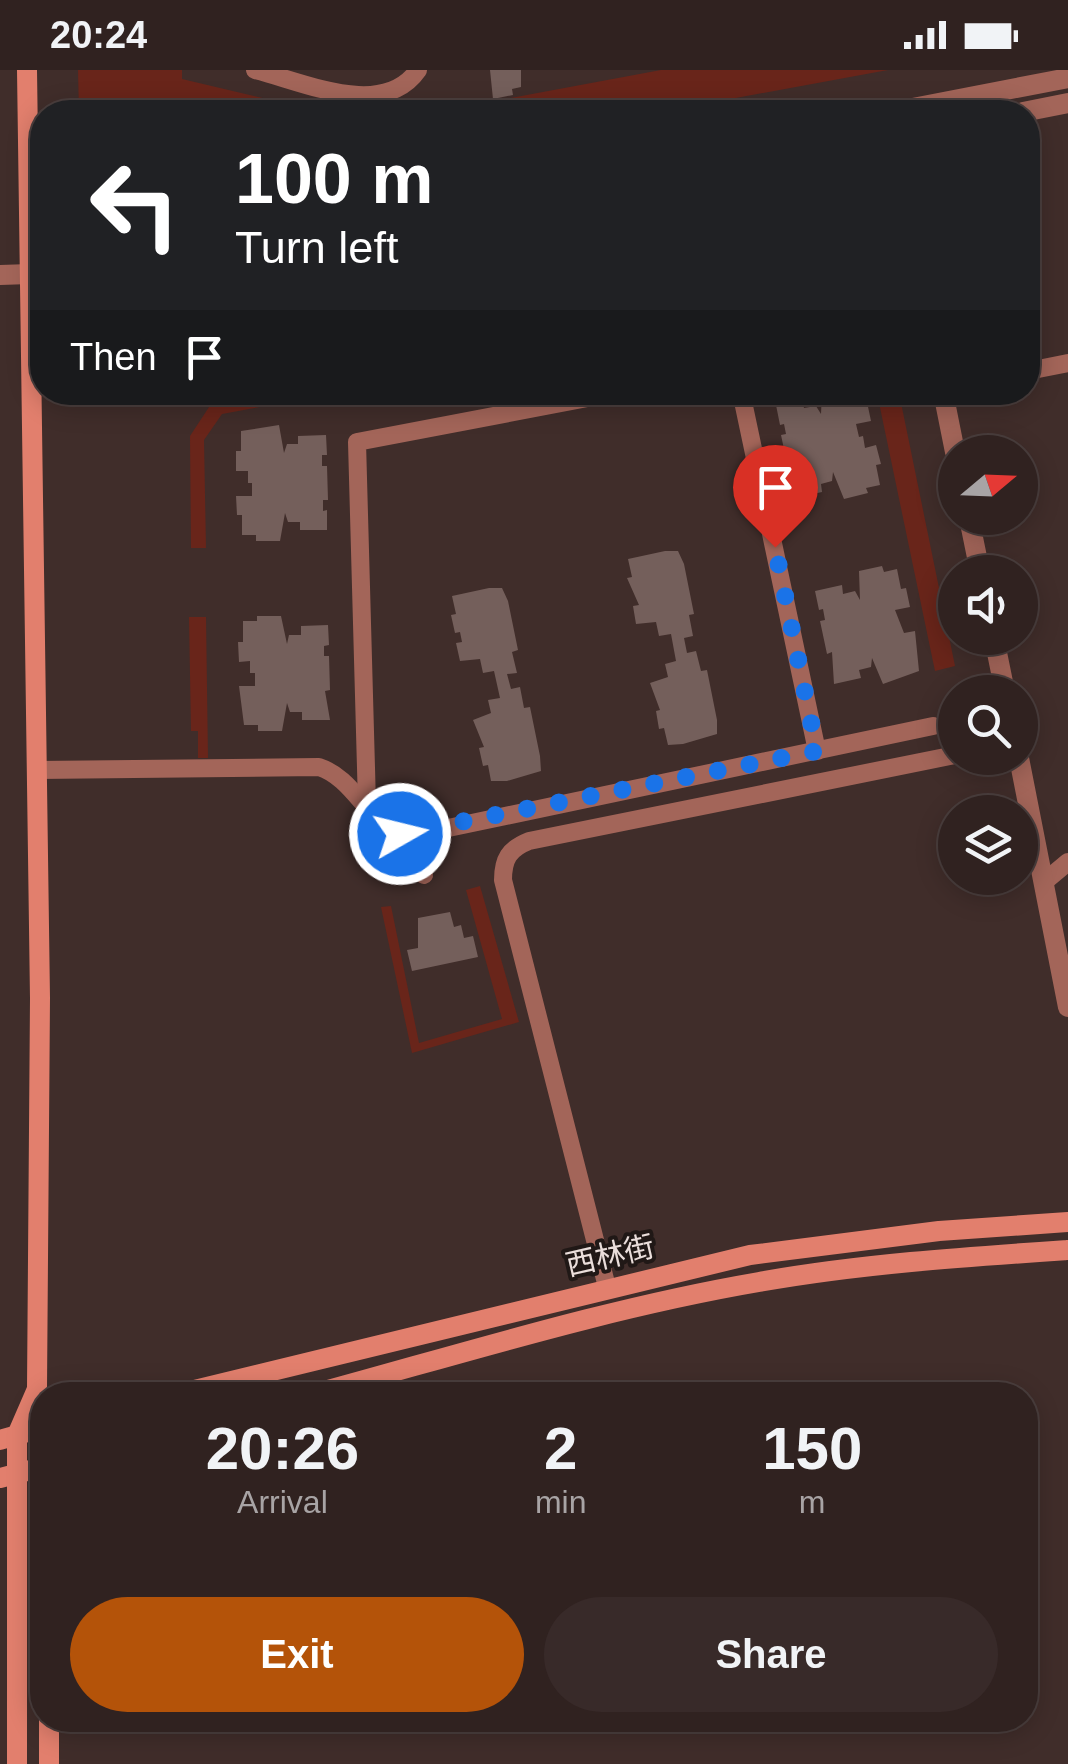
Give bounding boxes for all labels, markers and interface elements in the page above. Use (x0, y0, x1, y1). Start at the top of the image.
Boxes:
text: 20:24 (50, 14, 147, 56)
icon: left (70, 140, 200, 270)
text: 100 m (235, 140, 433, 218)
text: Turn left (235, 222, 398, 273)
icon: arrive (177, 330, 232, 385)
text: Then (70, 336, 157, 378)
north arrow (938, 435, 1038, 535)
map controls (938, 435, 1038, 895)
pin (733, 445, 818, 548)
icon: arrive (748, 460, 803, 515)
button: sound (938, 555, 1038, 655)
button: search (938, 675, 1038, 775)
position arrow (348, 782, 452, 886)
button: layers (938, 795, 1038, 895)
street label: 西林街 (562, 1229, 657, 1282)
text: 20:26 (206, 1415, 359, 1482)
text: 2 (544, 1415, 577, 1482)
text: 150 (762, 1415, 862, 1482)
text: Arrival (237, 1484, 328, 1520)
text: min (535, 1484, 586, 1520)
text: m (799, 1484, 826, 1520)
button: Exit (70, 1597, 524, 1712)
button: Share (544, 1597, 998, 1712)

